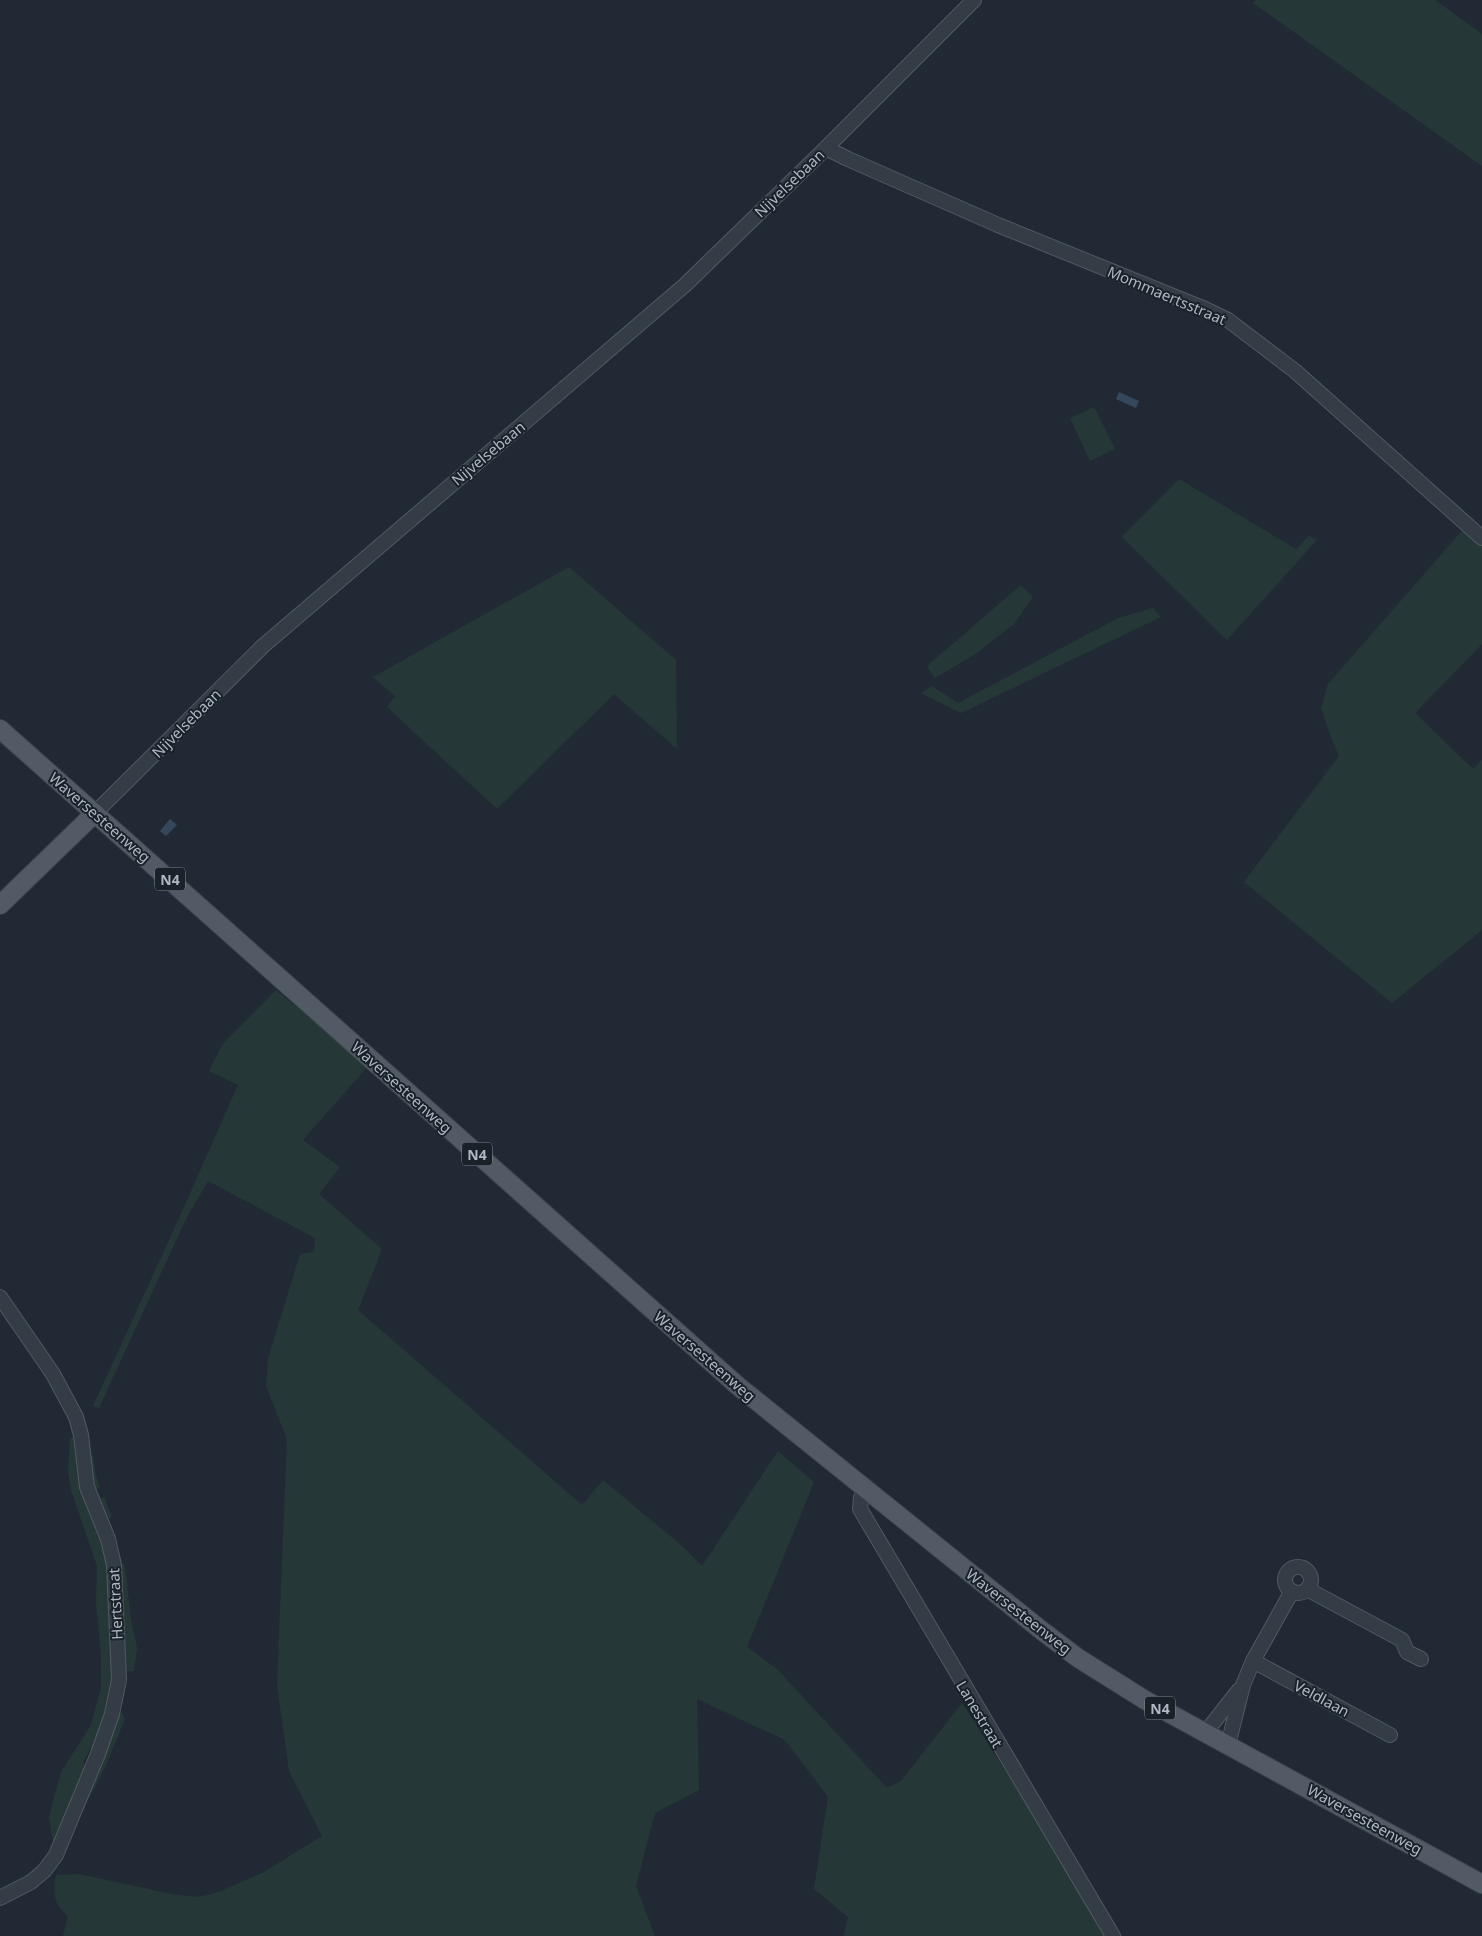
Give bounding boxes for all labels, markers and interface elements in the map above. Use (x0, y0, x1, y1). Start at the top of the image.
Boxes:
street label: Nijvelsebaan (750, 145, 828, 221)
street label: Mommaertsstraat (1105, 261, 1230, 329)
street label: Nijvelsebaan (447, 416, 529, 490)
street label: Nijvelsebaan (147, 684, 225, 762)
street label: Waversesteenweg (45, 767, 155, 867)
road number: N4 (155, 868, 185, 891)
street label: Waversesteenweg (348, 1037, 456, 1137)
road number: N4 (462, 1142, 492, 1166)
street label: Waversesteenweg (650, 1306, 760, 1406)
street label: Waversesteenweg (962, 1564, 1076, 1658)
street label: Hertstraat (103, 1567, 127, 1640)
street label: Veldlaan (1291, 1675, 1353, 1721)
street label: Lanestraat (952, 1677, 1008, 1752)
road number: N4 (1145, 1696, 1175, 1720)
street label: Waversesteenweg (1304, 1779, 1426, 1859)

